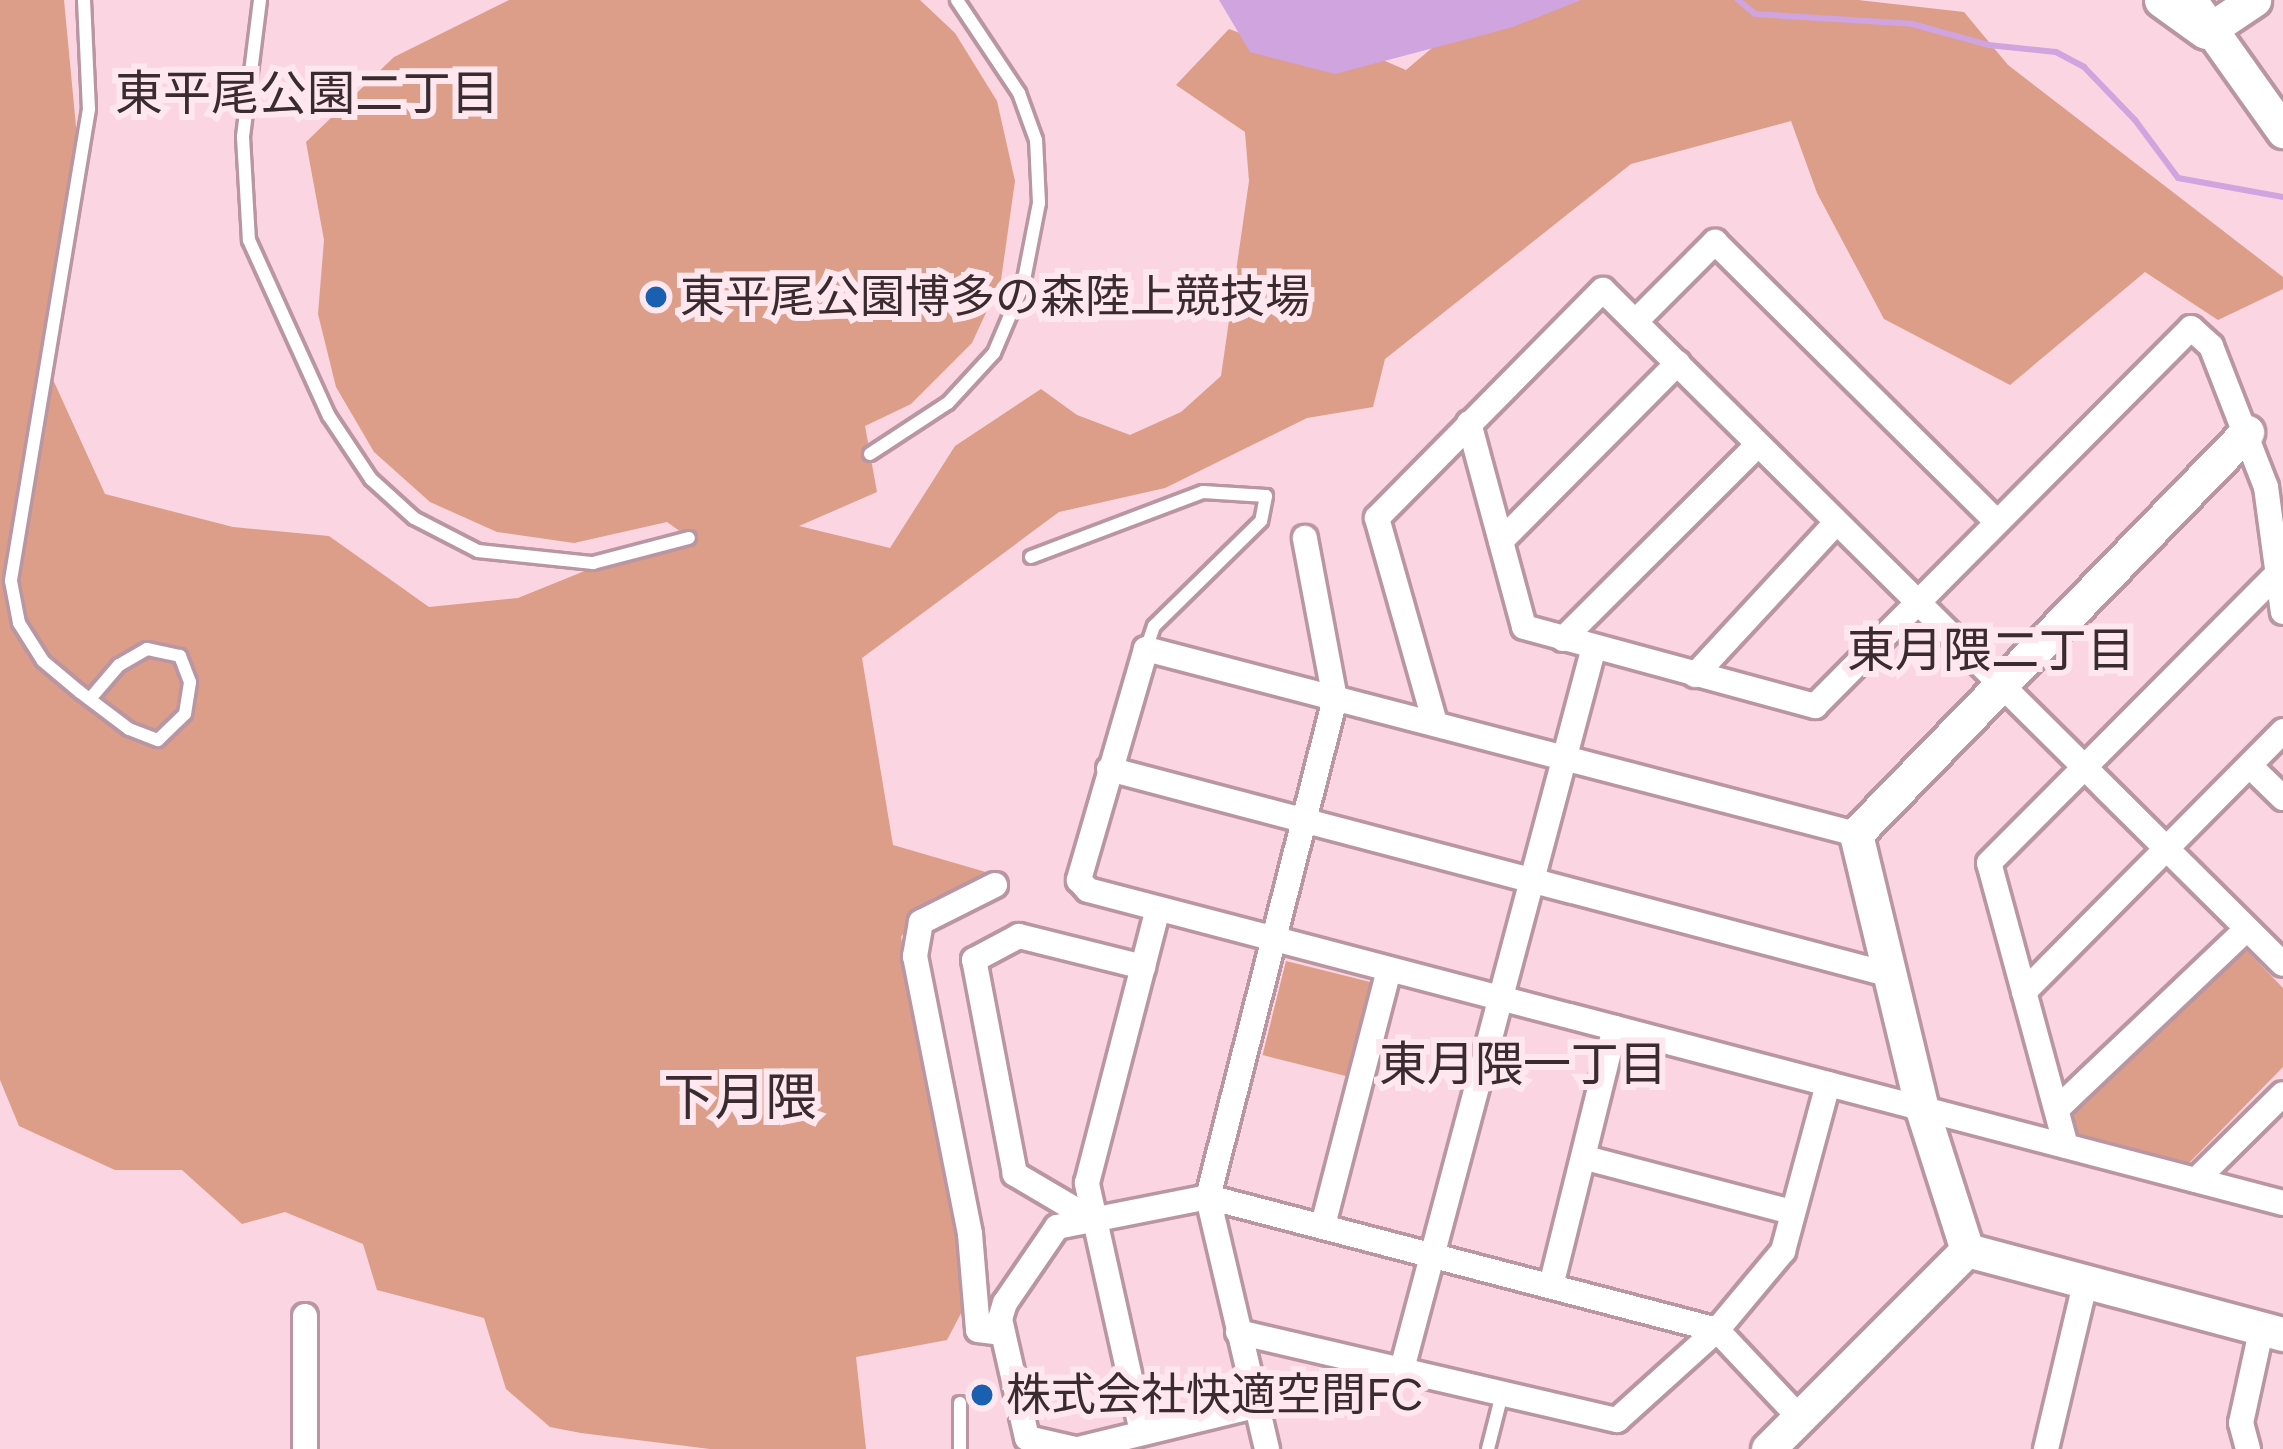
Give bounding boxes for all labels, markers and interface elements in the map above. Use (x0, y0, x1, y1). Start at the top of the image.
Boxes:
district label: 東平尾公園二丁目 (115, 65, 499, 123)
place label: 東平尾公園博多の森陸上競技場 (680, 270, 1310, 324)
marker: 東平尾公園博多の森陸上競技場 (643, 284, 669, 310)
district label: 東月隈二丁目 (1847, 622, 2135, 680)
district label: 東月隈一丁目 (1379, 1036, 1667, 1094)
district label: 下月隈 (664, 1067, 816, 1129)
place label: 株式会社快適空間FC (1006, 1368, 1423, 1422)
marker: 株式会社快適空間FC (969, 1382, 995, 1408)

